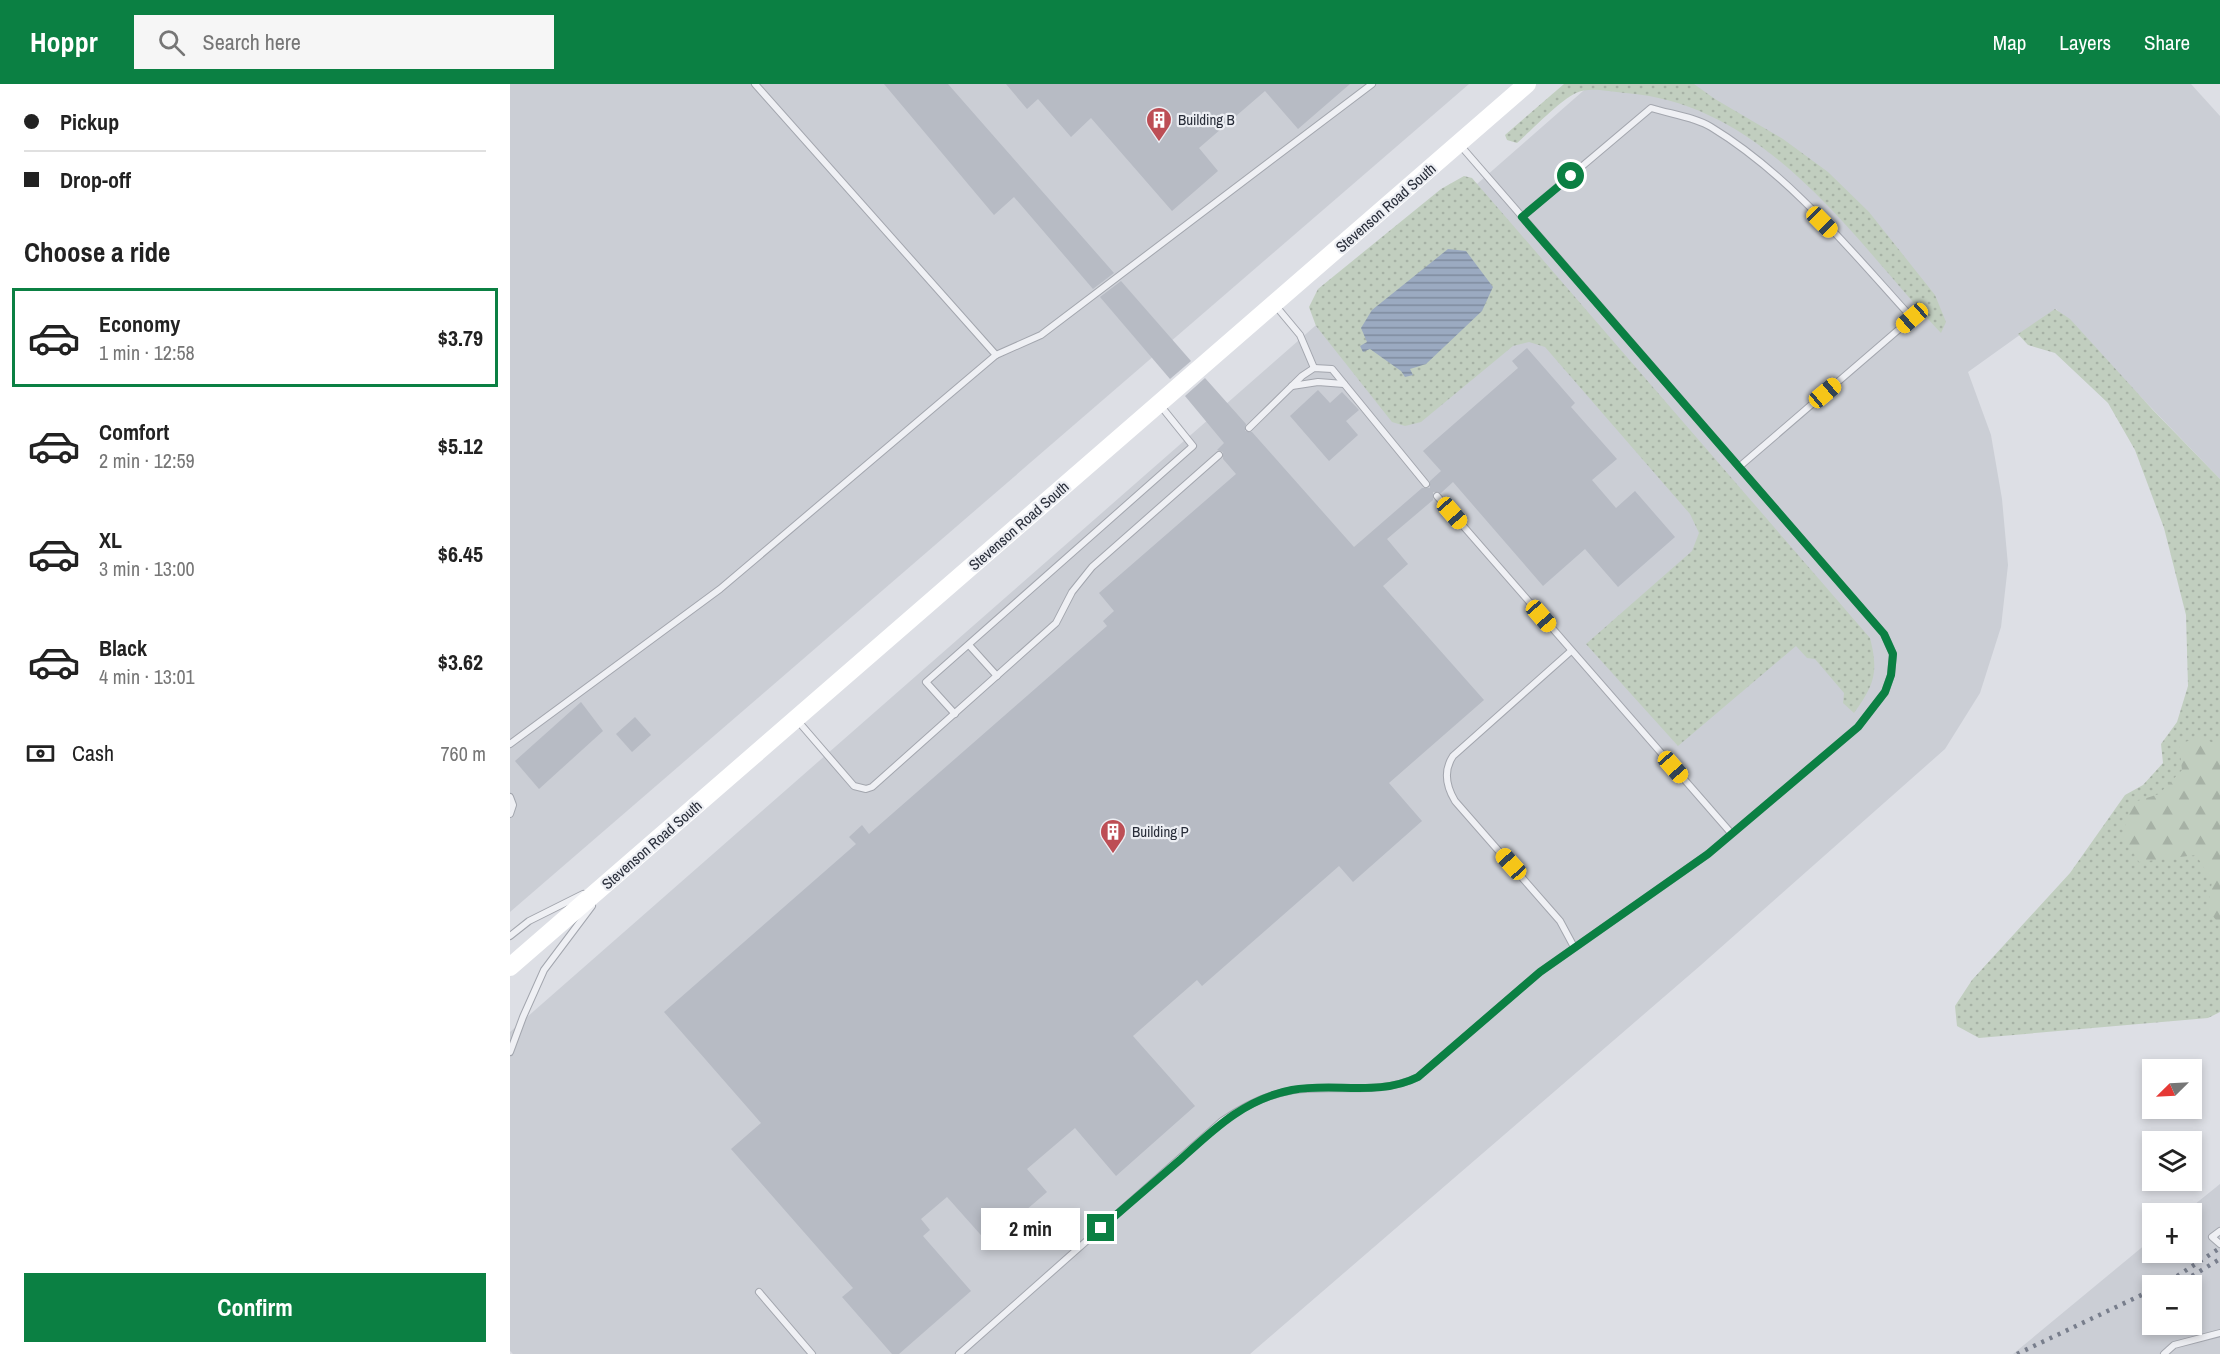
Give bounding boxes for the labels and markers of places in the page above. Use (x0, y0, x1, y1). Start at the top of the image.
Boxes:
building icon: Building B (1144, 105, 1174, 143)
place label: Building B (1178, 109, 1235, 130)
building icon: Building P (1098, 817, 1128, 855)
place label: Building P (1132, 821, 1189, 842)

